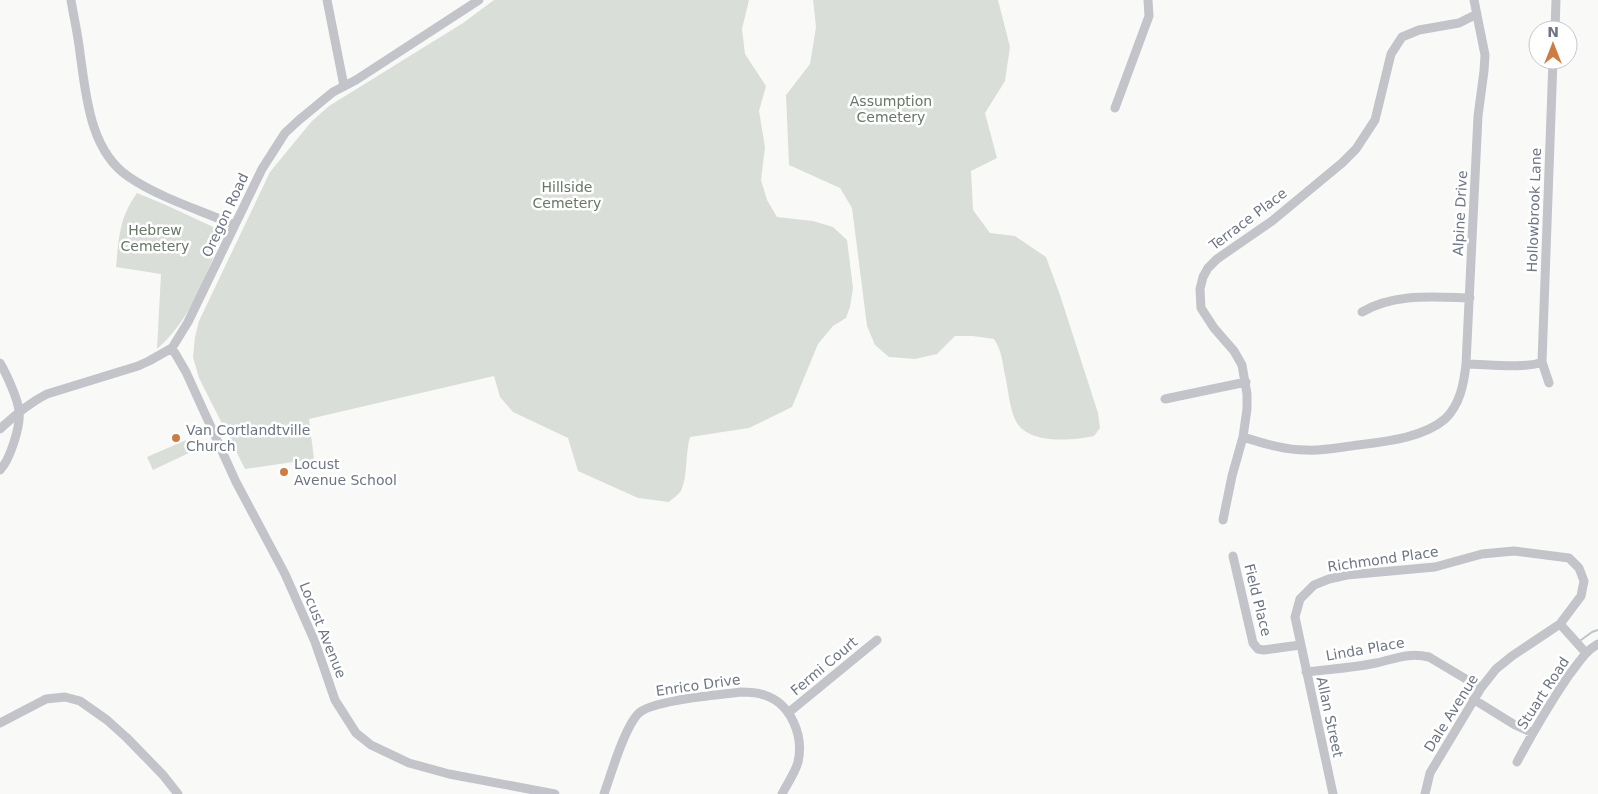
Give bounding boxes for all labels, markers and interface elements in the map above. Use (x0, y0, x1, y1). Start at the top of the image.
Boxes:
north arrow (1528, 20, 1578, 70)
text: N (1547, 24, 1559, 40)
park label: Assumption Cemetery (850, 93, 932, 125)
street label: Hollowbrook Lane (1524, 147, 1544, 273)
street label: Oregon Road (199, 170, 251, 260)
street label: Alpine Drive (1450, 170, 1470, 256)
park label: Hillside Cemetery (533, 179, 601, 211)
street label: Terrace Place (1205, 185, 1290, 254)
park label: Hebrew Cemetery (121, 222, 189, 254)
place label: Van Cortlandtville Church (186, 422, 310, 454)
marker: Van Cortlandtville Church (170, 432, 182, 444)
place label: Locust Avenue School (294, 456, 397, 488)
marker: Locust Avenue School (278, 466, 290, 478)
street label: Richmond Place (1327, 543, 1439, 575)
street label: Field Place (1241, 562, 1275, 638)
street label: Locust Avenue (296, 580, 350, 680)
street label: Fermi Court (788, 633, 861, 698)
street label: Linda Place (1324, 634, 1406, 664)
street label: Stuart Road (1514, 654, 1572, 732)
street label: Enrico Drive (655, 671, 741, 699)
street label: Dale Avenue (1421, 671, 1481, 755)
street label: Allan Street (1314, 675, 1346, 759)

